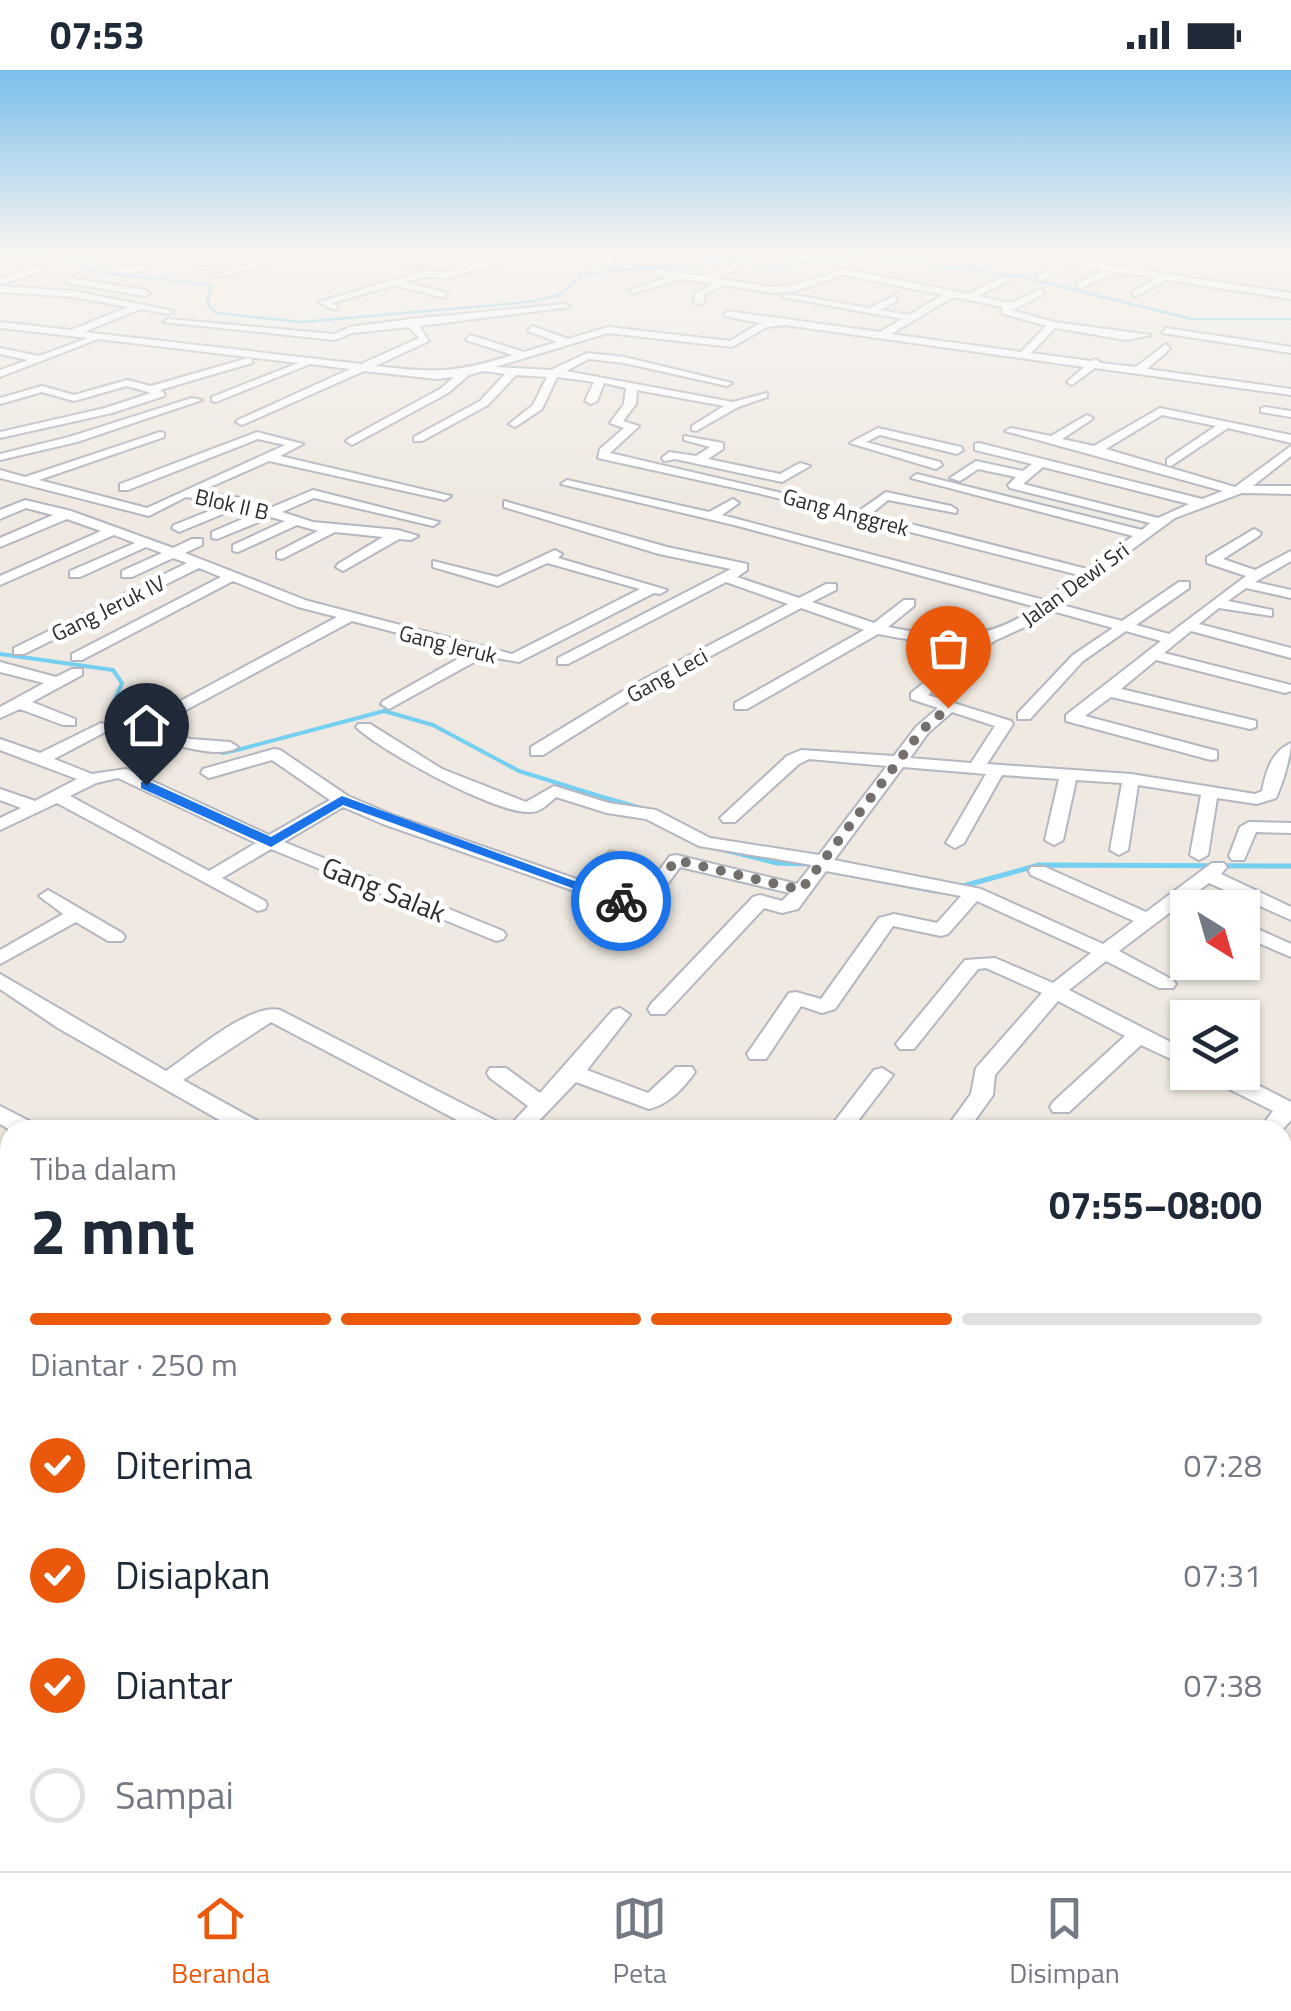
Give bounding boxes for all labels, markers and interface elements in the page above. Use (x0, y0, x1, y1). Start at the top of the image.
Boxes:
text: 07:53 (50, 6, 145, 64)
street label: Blok II B (192, 479, 272, 529)
street label: Gang Anggrek (779, 479, 913, 545)
street label: Jalan Dewi Sri (1014, 533, 1136, 635)
street label: Gang Jeruk IV (45, 566, 171, 650)
pin (906, 606, 991, 709)
street label: Gang Jeruk (396, 615, 501, 673)
icon: bag (921, 621, 976, 676)
street label: Gang Leci (620, 639, 714, 711)
pin (104, 683, 189, 786)
icon: home (119, 698, 174, 753)
street label: Gang Salak (316, 845, 452, 933)
courier (571, 851, 671, 951)
icon: bike (594, 874, 649, 929)
north arrow (1170, 890, 1260, 980)
map controls (1170, 890, 1260, 1090)
button: layers (1170, 1000, 1260, 1090)
text: Tiba dalam (30, 1144, 177, 1192)
text: 07:55–08:00 (1049, 1176, 1262, 1234)
text: 2 mnt (30, 1180, 195, 1279)
text: Diantar · 250 m (30, 1340, 238, 1388)
text: Diterima (115, 1436, 253, 1494)
icon: check (30, 1438, 85, 1493)
text: 07:28 (1183, 1441, 1262, 1489)
text: Disiapkan (115, 1546, 270, 1604)
icon: check (30, 1548, 85, 1603)
text: 07:31 (1183, 1551, 1262, 1599)
text: Diantar (115, 1656, 233, 1714)
icon: check (30, 1658, 85, 1713)
text: 07:38 (1183, 1661, 1262, 1709)
text: Sampai (115, 1766, 234, 1824)
tab: Beranda (171, 1891, 270, 1994)
tab: Peta (612, 1891, 667, 1994)
tab: Disimpan (1009, 1891, 1120, 1994)

